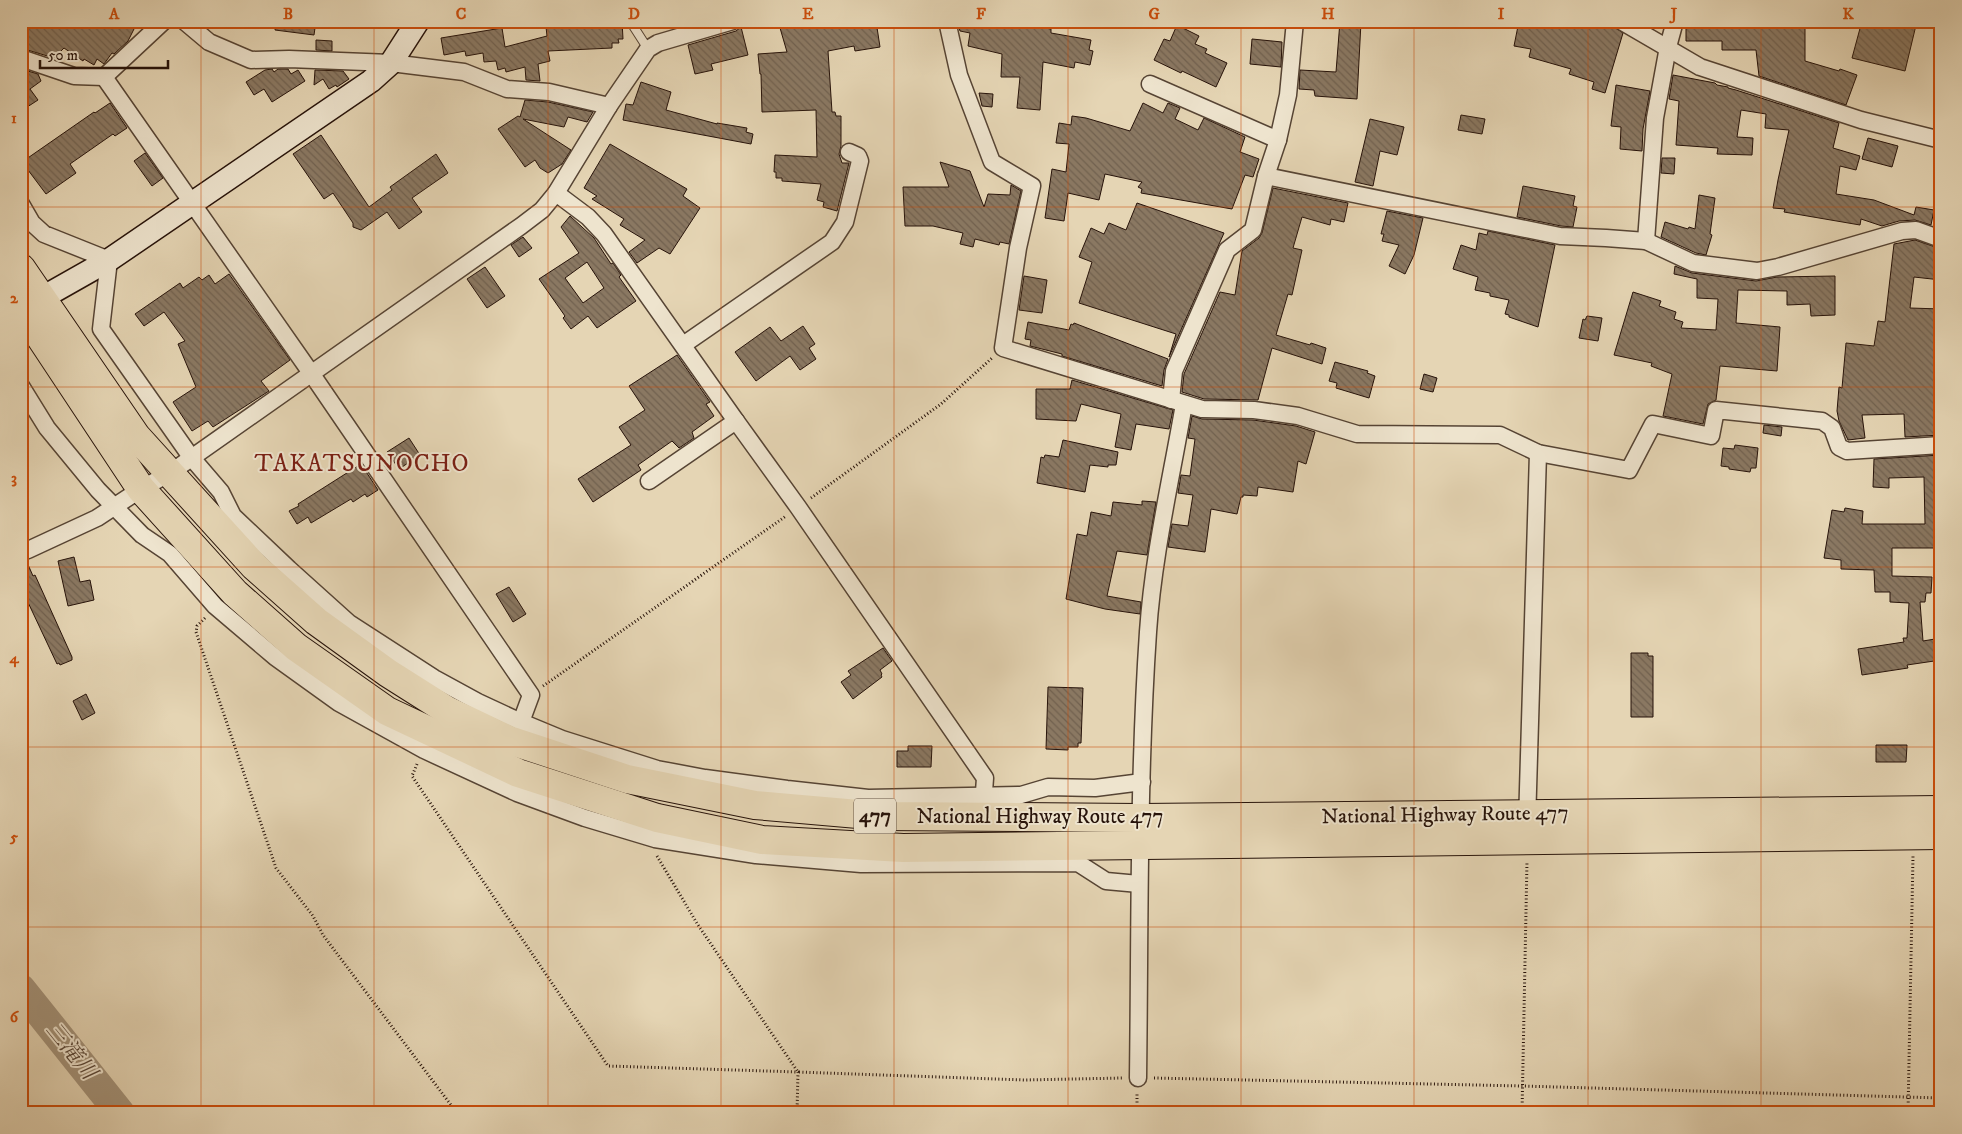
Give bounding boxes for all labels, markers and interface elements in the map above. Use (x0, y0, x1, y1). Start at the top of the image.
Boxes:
text: A (108, 4, 120, 24)
text: B (283, 4, 293, 24)
text: C (456, 4, 466, 24)
text: D (628, 4, 640, 24)
text: E (802, 4, 814, 24)
text: F (976, 4, 986, 24)
text: G (1148, 4, 1160, 24)
text: H (1321, 4, 1335, 24)
text: I (1498, 4, 1505, 24)
text: J (1669, 4, 1678, 24)
text: K (1842, 4, 1854, 24)
scale bar (40, 38, 168, 70)
text: 50 m (48, 46, 78, 65)
text: 1 (11, 108, 17, 128)
text: 2 (10, 288, 19, 308)
district label: TAKATSUNOCHO (255, 449, 469, 479)
text: 3 (11, 468, 17, 488)
text: 4 (8, 648, 19, 668)
road number: 477 (854, 798, 896, 834)
street label: National Highway Route 477 (1321, 800, 1569, 830)
street label: National Highway Route 477 (916, 804, 1164, 830)
text: 5 (9, 827, 18, 847)
text: 6 (10, 1007, 20, 1027)
water label: 三滝川 (40, 1017, 104, 1087)

